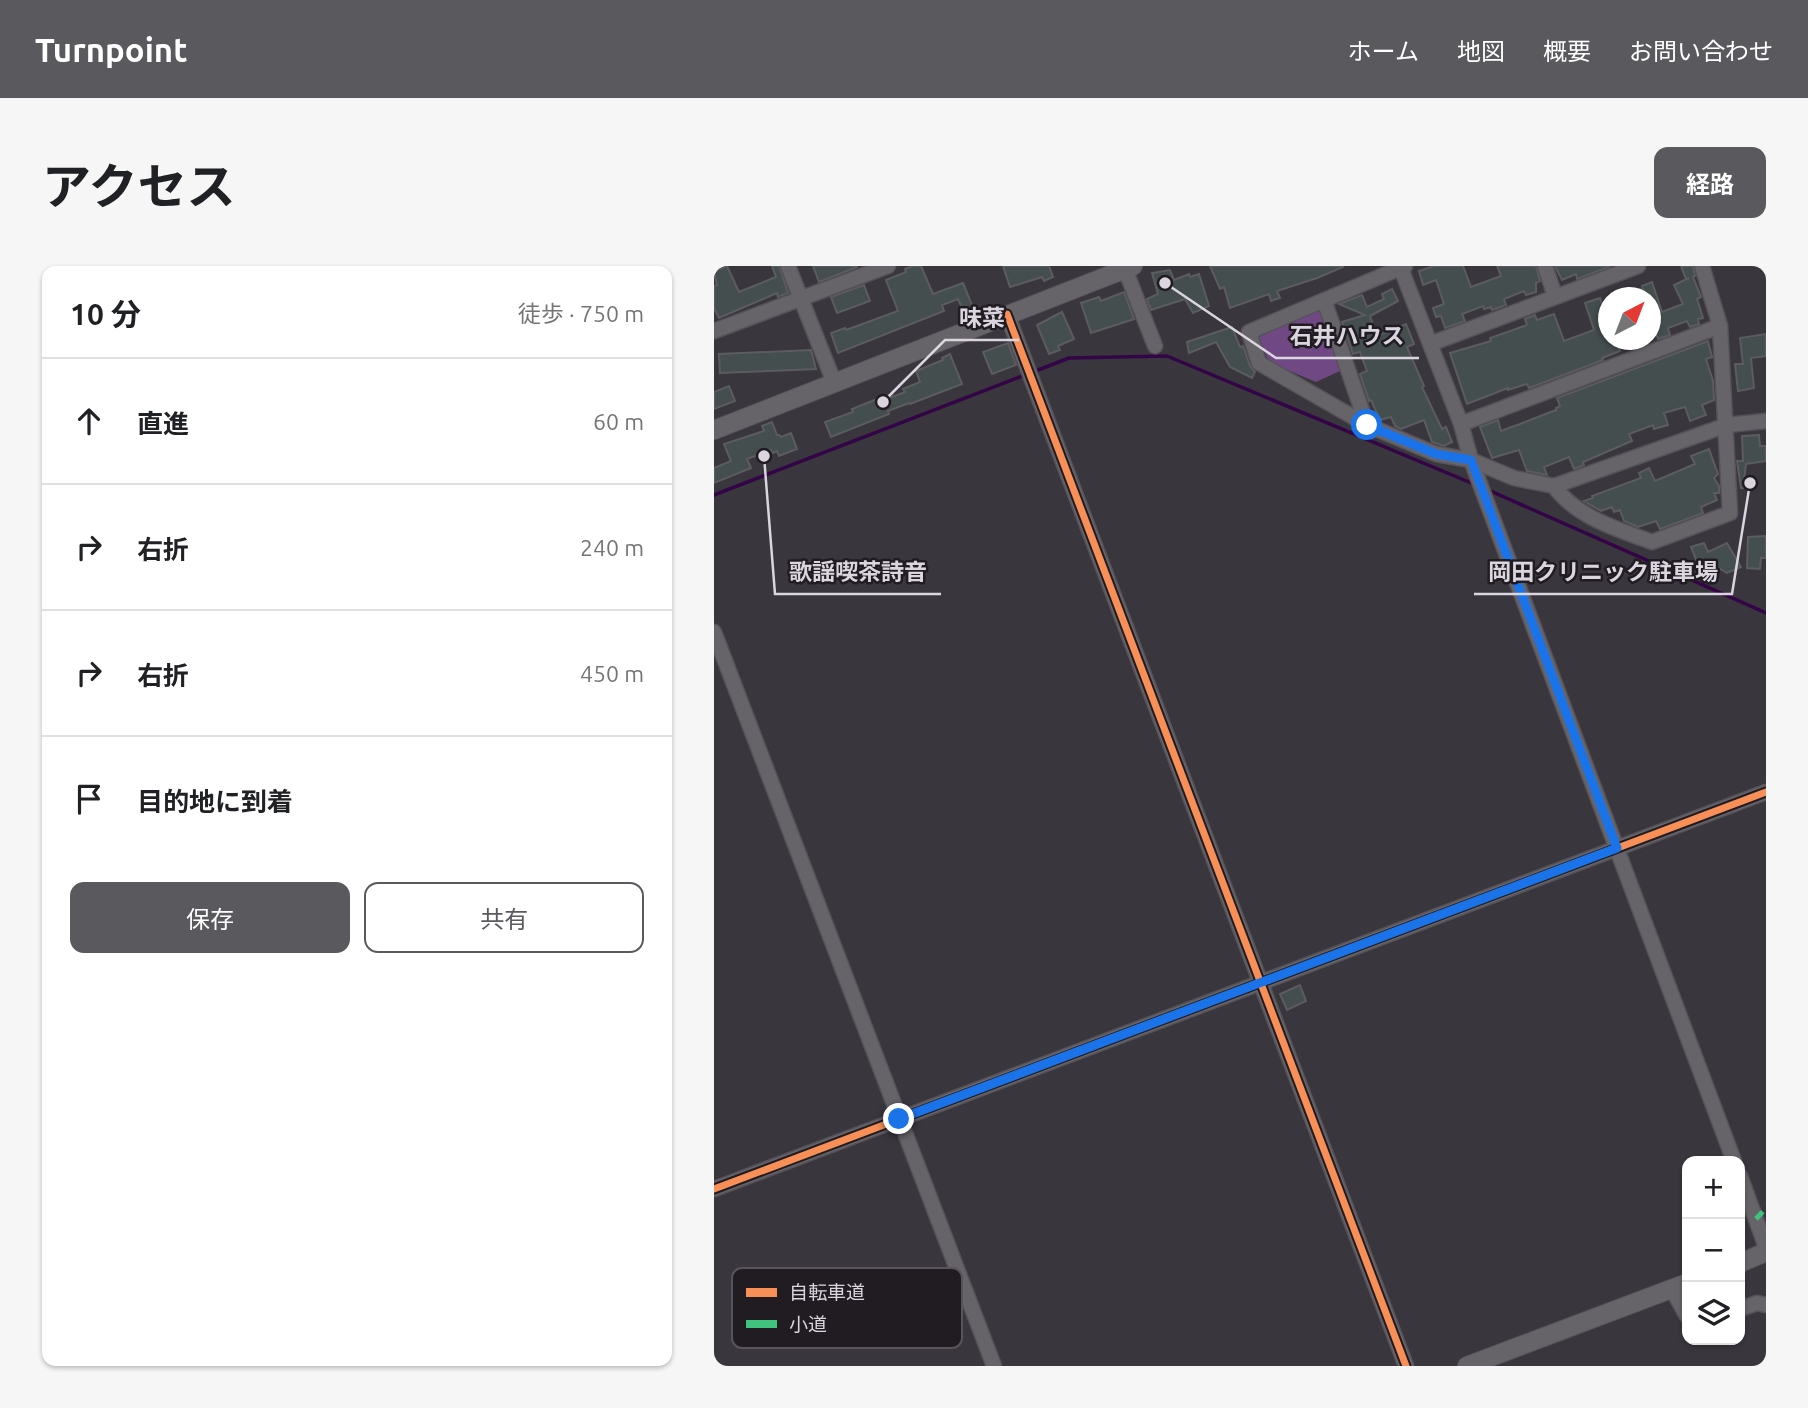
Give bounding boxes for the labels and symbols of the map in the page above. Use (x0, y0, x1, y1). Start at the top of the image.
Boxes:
north arrow (1598, 287, 1661, 350)
callout: 味菜 (945, 296, 1019, 340)
text: 味菜 (959, 305, 1005, 330)
callout: 石井ハウス (1276, 314, 1419, 358)
text: 石井ハウス (1290, 323, 1405, 348)
route start (1351, 409, 1382, 440)
callout: 歌謡喫茶詩音 (775, 550, 941, 594)
callout: 岡田クリニック駐車場 (1474, 550, 1732, 594)
text: 歌謡喫茶詩音 (789, 559, 927, 584)
text: 岡田クリニック駐車場 (1488, 559, 1718, 584)
route end (883, 1103, 914, 1134)
legend (732, 1268, 962, 1348)
text: 自転車道 (789, 1281, 865, 1303)
text: 小道 (789, 1313, 827, 1335)

